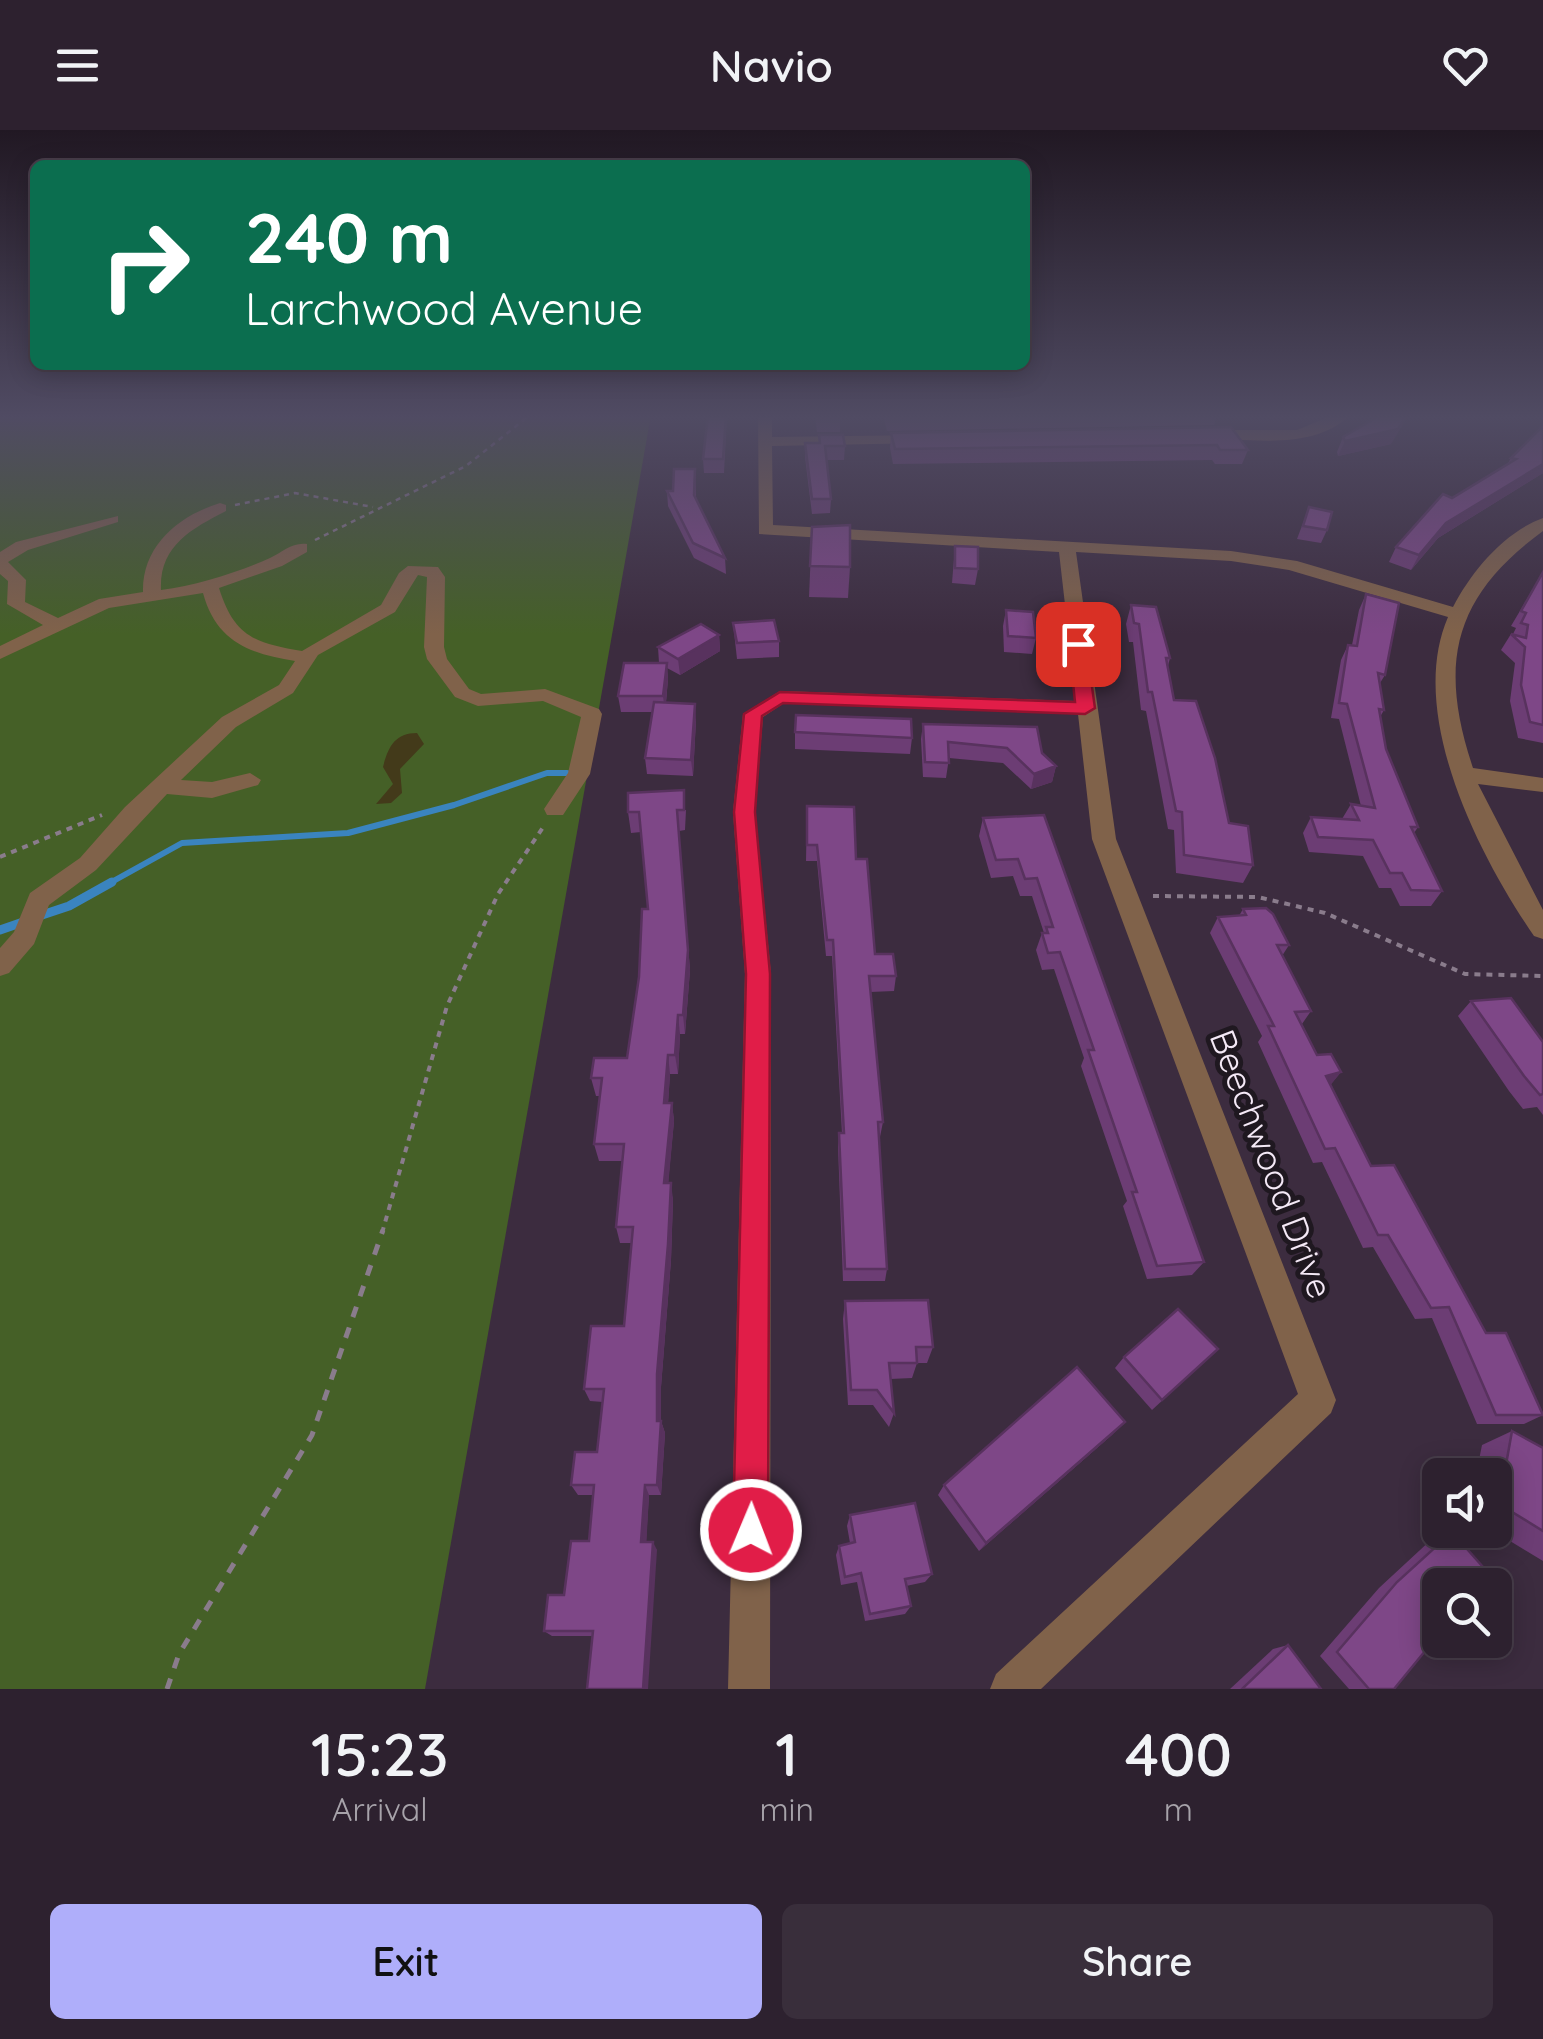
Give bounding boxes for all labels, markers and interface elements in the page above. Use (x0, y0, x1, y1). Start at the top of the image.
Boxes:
text: Navio (710, 37, 833, 93)
icon: menu (50, 38, 105, 93)
icon: heart (1438, 38, 1493, 93)
text: 240 m (245, 193, 453, 281)
icon: right (80, 200, 210, 330)
text: Larchwood Avenue (245, 280, 643, 336)
pin (1036, 602, 1121, 687)
icon: arrive (1051, 617, 1106, 672)
street label: Beechwood Drive (1201, 1023, 1343, 1304)
map controls (1422, 1458, 1512, 1658)
button: sound (1422, 1458, 1512, 1548)
position arrow (699, 1478, 803, 1582)
button: search (1422, 1568, 1512, 1658)
text: 15:23 (311, 1716, 448, 1791)
text: 1 (775, 1716, 798, 1791)
text: 400 (1125, 1716, 1232, 1791)
text: Arrival (332, 1789, 428, 1829)
text: min (759, 1789, 814, 1829)
text: m (1164, 1789, 1193, 1829)
button: Exit (50, 1904, 762, 2019)
button: Share (782, 1904, 1493, 2019)

